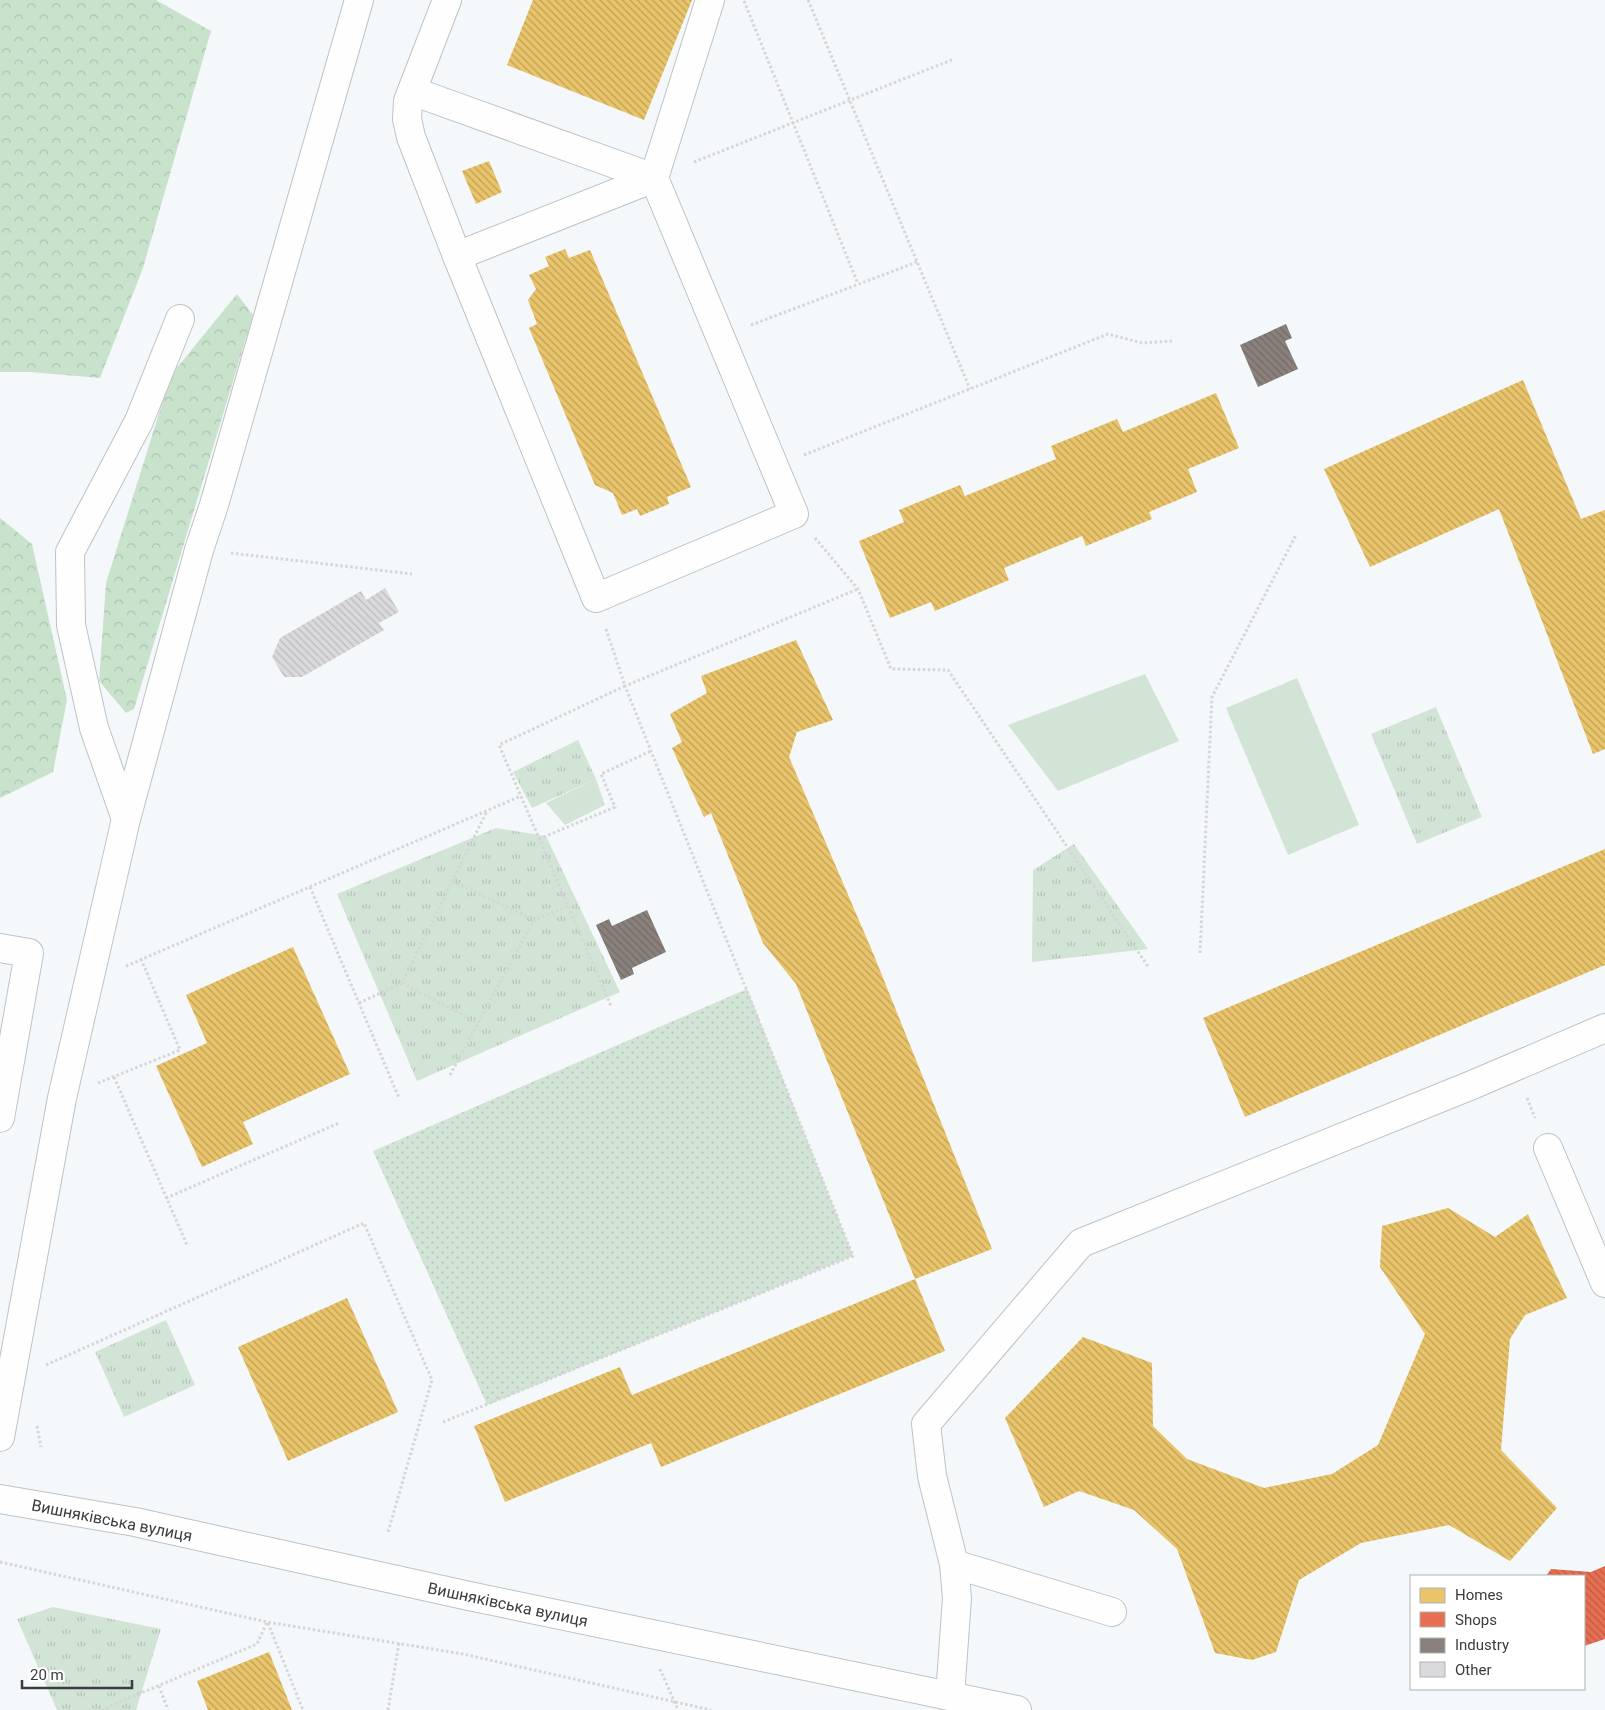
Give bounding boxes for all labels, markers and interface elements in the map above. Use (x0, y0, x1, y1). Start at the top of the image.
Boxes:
street label: Вишняківська вулиця (30, 1496, 194, 1545)
legend (1410, 1575, 1585, 1690)
street label: Вишняківська вулиця (426, 1578, 590, 1631)
text: Homes (1455, 1586, 1503, 1604)
text: Shops (1455, 1611, 1497, 1629)
text: Industry (1455, 1636, 1509, 1654)
scale bar (22, 1658, 132, 1690)
text: Other (1455, 1661, 1492, 1679)
text: 20 m (30, 1666, 64, 1684)

